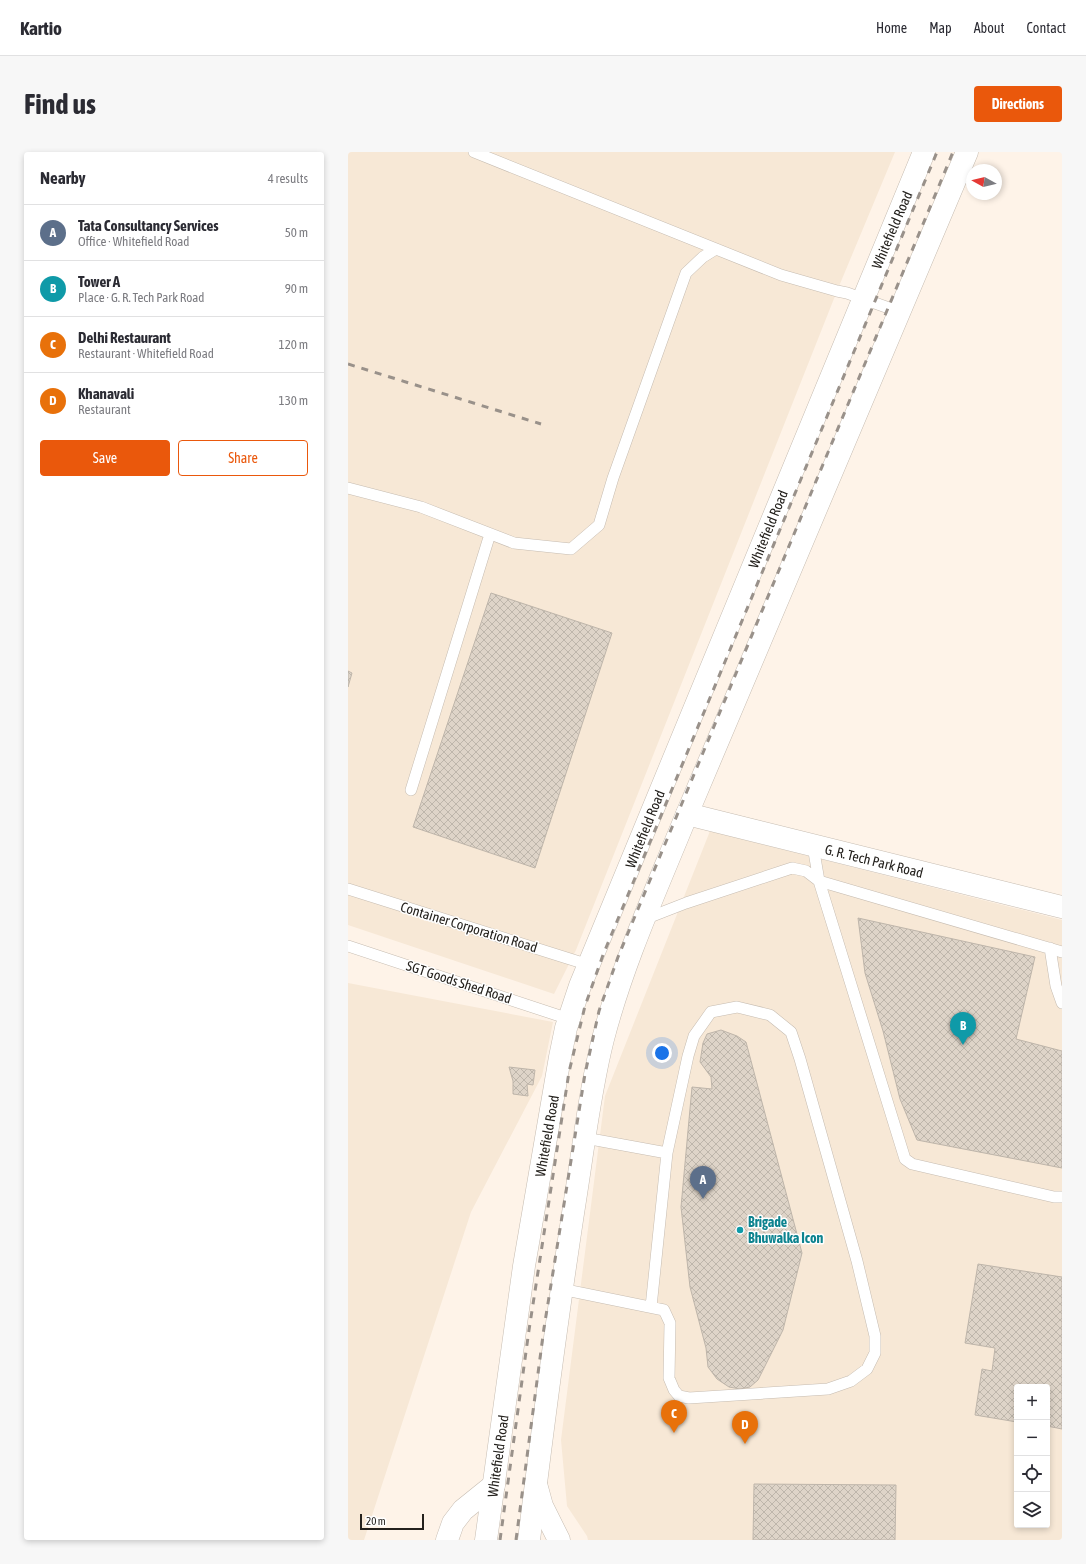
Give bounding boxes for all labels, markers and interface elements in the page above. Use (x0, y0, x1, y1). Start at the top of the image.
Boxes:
text: Kartio (20, 17, 62, 39)
text: Home (876, 20, 907, 36)
text: Map (929, 20, 952, 36)
text: About (974, 20, 1005, 36)
text: Contact (1027, 20, 1066, 36)
button: Directions (974, 86, 1062, 122)
text: Find us (24, 88, 96, 120)
north arrow (966, 164, 1002, 200)
text: Nearby (40, 168, 86, 188)
text: 4 results (268, 171, 308, 186)
street label: Whitefield Road (868, 189, 916, 271)
text: Tata Consultancy Services (78, 217, 219, 234)
text: A (50, 225, 56, 240)
text: 50 m (285, 225, 308, 240)
text: Office · Whitefield Road (78, 234, 189, 249)
text: Tower A (78, 273, 120, 290)
text: B (50, 281, 56, 296)
text: 90 m (285, 281, 308, 296)
text: Place · G. R. Tech Park Road (78, 290, 204, 305)
text: Delhi Restaurant (78, 329, 171, 346)
text: C (50, 337, 56, 352)
text: 120 m (279, 337, 308, 352)
text: Restaurant · Whitefield Road (78, 346, 214, 361)
text: Khanavali (78, 385, 134, 402)
text: D (49, 393, 57, 408)
text: 130 m (279, 393, 308, 408)
text: Restaurant (78, 402, 131, 417)
button: Save (40, 440, 170, 476)
button: Share (178, 440, 308, 476)
street label: Whitefield Road (745, 488, 791, 570)
street label: Whitefield Road (622, 788, 668, 870)
street label: G. R. Tech Park Road (823, 841, 925, 881)
street label: Container Corporation Road (399, 899, 539, 955)
street label: SGT Goods Shed Road (404, 957, 514, 1007)
pin: B (950, 1012, 976, 1045)
your location (652, 1043, 672, 1063)
street label: Whitefield Road (532, 1094, 562, 1178)
pin: A (690, 1166, 716, 1199)
place label: Brigade Bhuwalka Icon (748, 1214, 824, 1246)
marker: Brigade Bhuwalka Icon (735, 1225, 745, 1235)
map controls (1014, 1384, 1050, 1528)
button: + (1014, 1384, 1050, 1420)
pin: C (661, 1400, 687, 1433)
pin: D (732, 1411, 758, 1444)
street label: Whitefield Road (484, 1414, 512, 1498)
button: − (1014, 1420, 1050, 1456)
button: locate (1014, 1456, 1050, 1492)
button: layers (1014, 1492, 1050, 1528)
scale bar (360, 1512, 424, 1531)
text: 20 m (366, 1515, 386, 1527)

